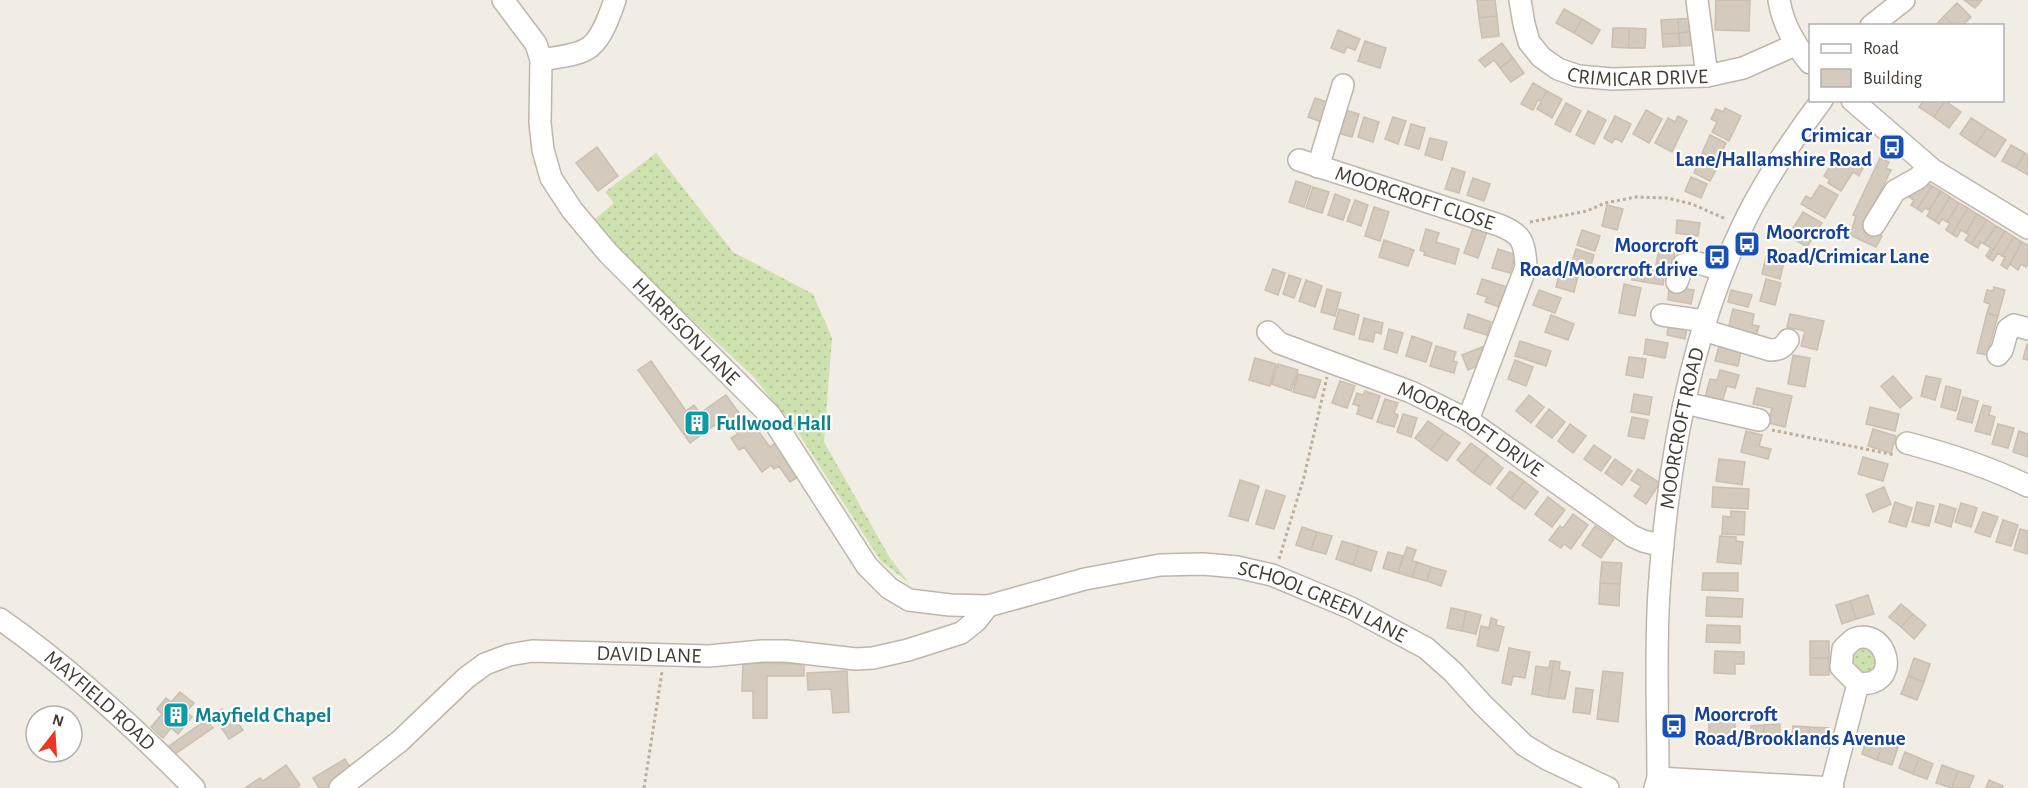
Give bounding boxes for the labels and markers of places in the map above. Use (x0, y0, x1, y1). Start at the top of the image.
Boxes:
place label: Crimicar Lane/Hallamshire Road (1675, 125, 1873, 170)
bus stop icon: Crimicar Lane/Hallamshire Road (1877, 132, 1907, 162)
place label: Moorcroft Road/Crimicar Lane (1766, 222, 1929, 267)
bus stop icon: Moorcroft Road/Crimicar Lane (1732, 229, 1762, 259)
place label: Moorcroft Road/Moorcroft drive (1519, 235, 1698, 280)
bus stop icon: Moorcroft Road/Moorcroft drive (1702, 242, 1732, 272)
building icon: Fullwood Hall (682, 408, 712, 438)
place label: Fullwood Hall (716, 413, 832, 434)
building icon: Mayfield Chapel (161, 700, 191, 730)
place label: Moorcroft Road/Brooklands Avenue (1694, 704, 1906, 749)
place label: Mayfield Chapel (195, 705, 332, 726)
bus stop icon: Moorcroft Road/Brooklands Avenue (1659, 711, 1689, 741)

